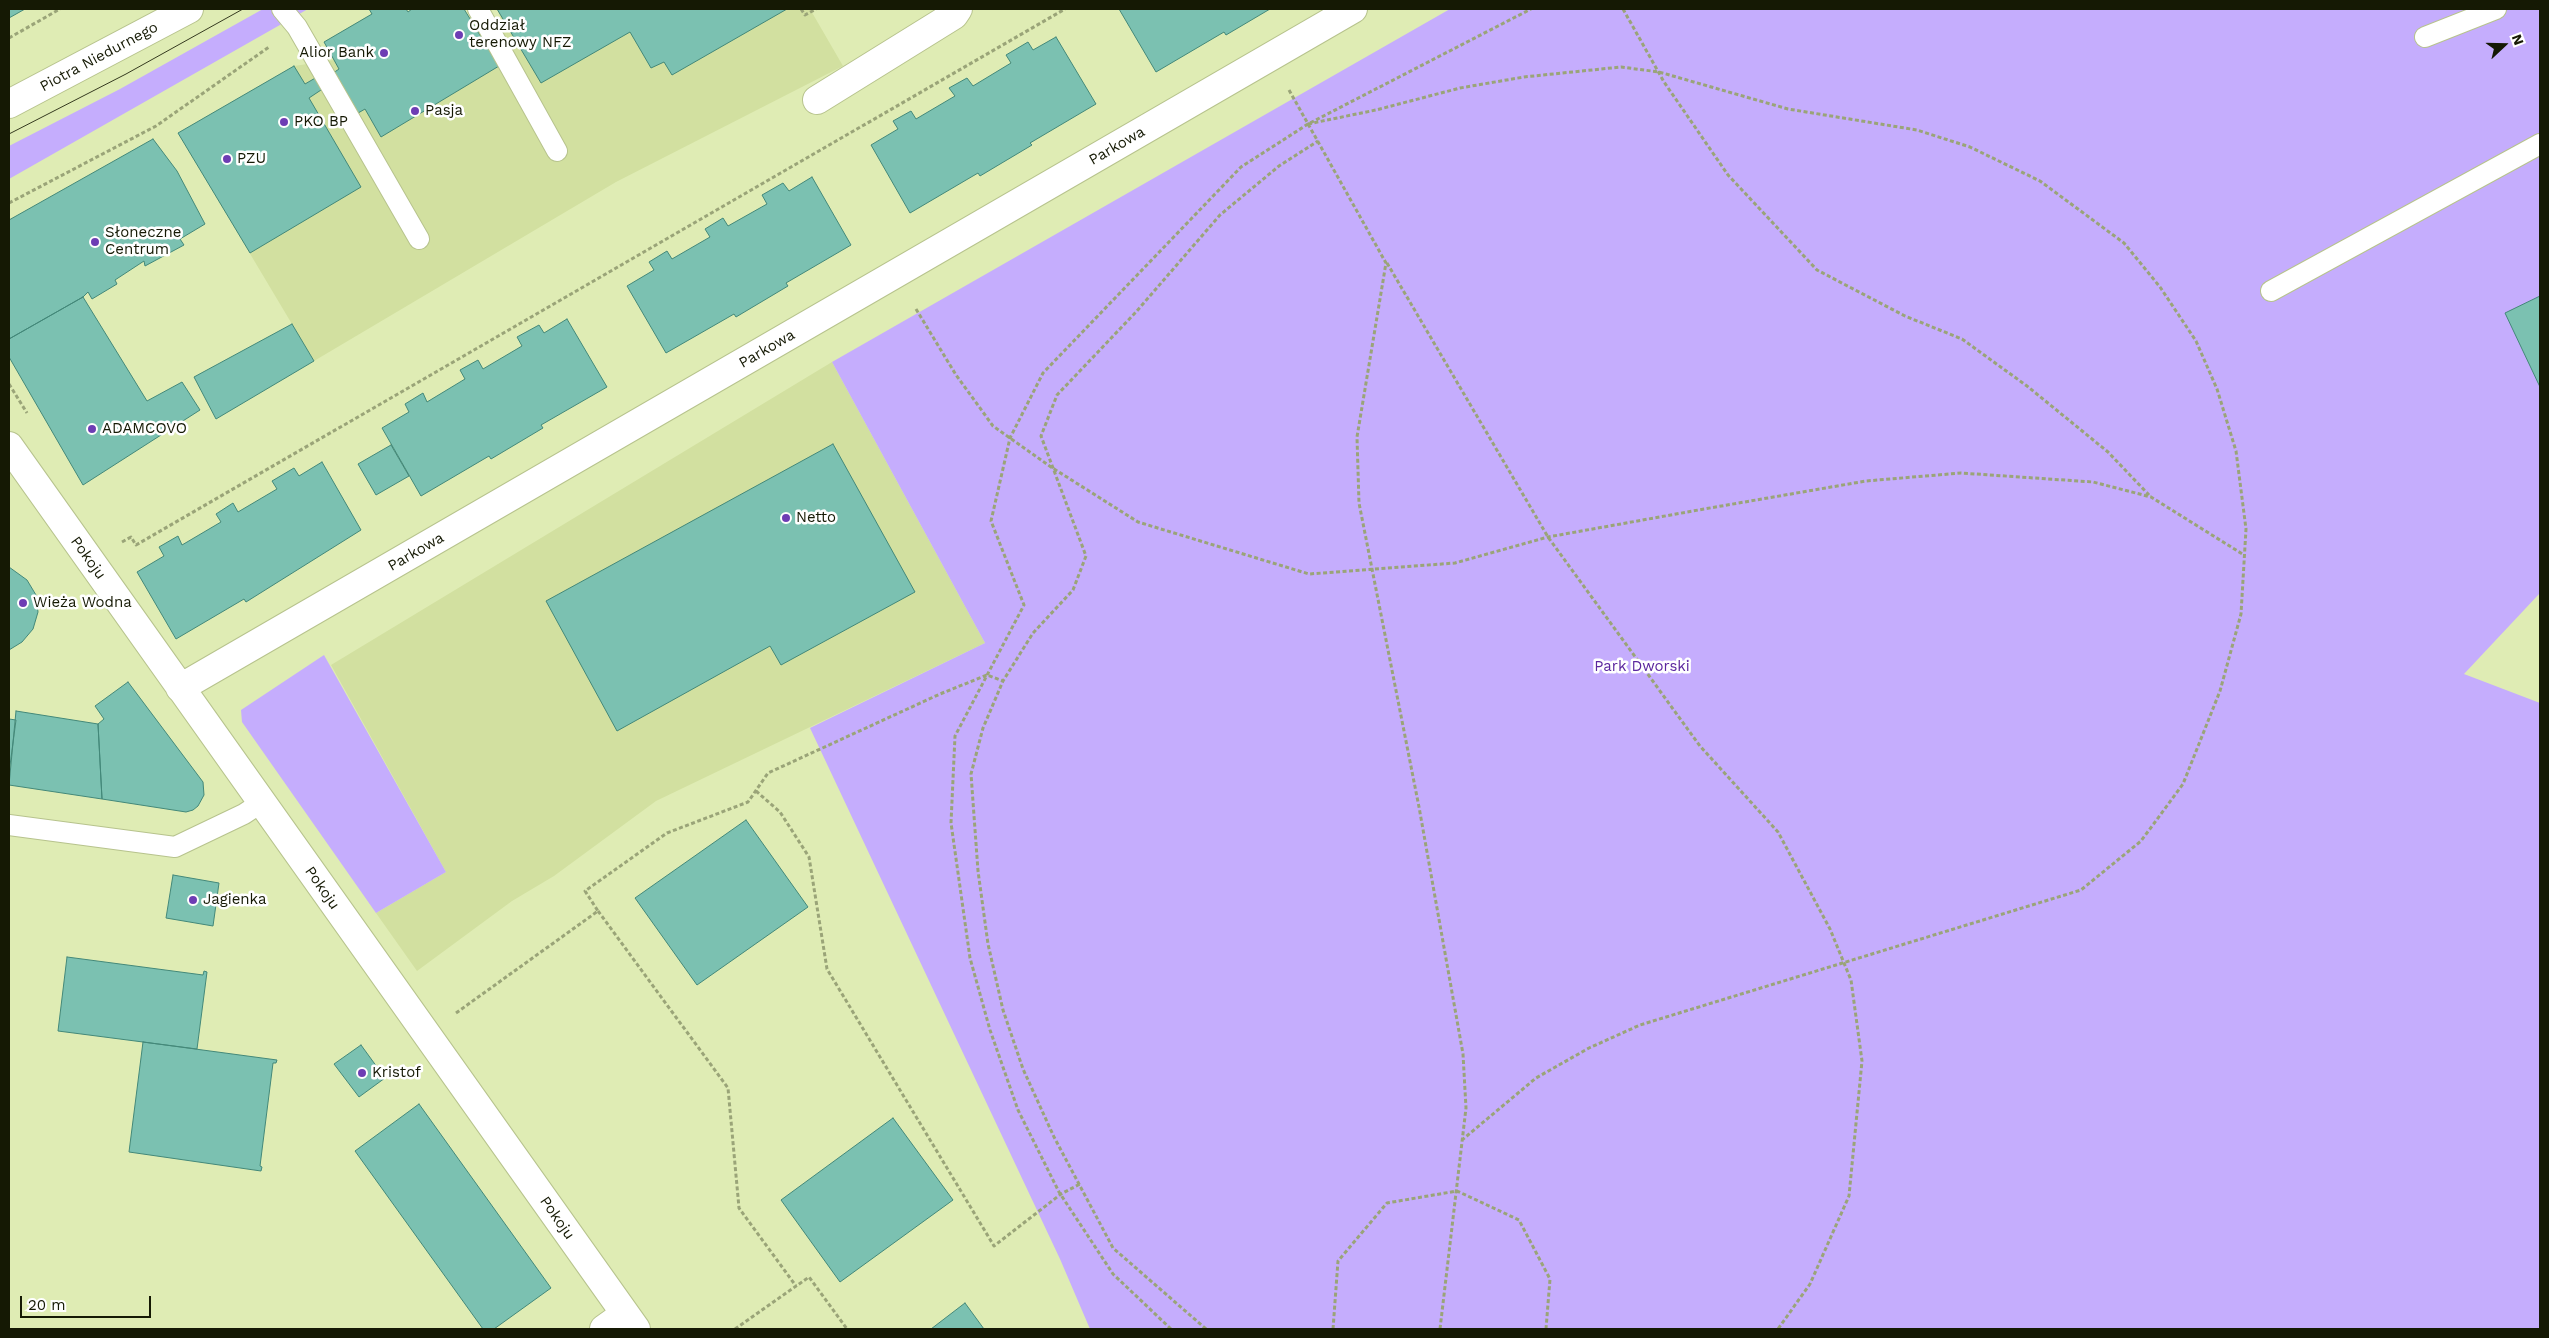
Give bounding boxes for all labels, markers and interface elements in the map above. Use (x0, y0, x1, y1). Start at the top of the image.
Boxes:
place label: Oddział terenowy NFZ (469, 17, 572, 52)
street label: Piotra Niedurnego (37, 18, 161, 96)
north arrow (2479, 20, 2529, 70)
marker: Oddział terenowy NFZ (453, 29, 465, 41)
text: N (2509, 32, 2527, 47)
place label: Alior Bank (299, 44, 374, 62)
marker: Alior Bank (378, 47, 390, 59)
place label: Pasja (425, 102, 463, 120)
marker: Pasja (409, 105, 421, 117)
place label: PKO BP (294, 113, 348, 131)
marker: PKO BP (278, 116, 290, 128)
street label: Parkowa (1086, 123, 1148, 169)
place label: PZU (237, 150, 266, 168)
marker: PZU (221, 153, 233, 165)
place label: Słoneczne Centrum (105, 224, 181, 259)
marker: Słoneczne Centrum (89, 236, 101, 248)
street label: Parkowa (736, 326, 798, 372)
place label: ADAMCOVO (102, 420, 187, 438)
marker: ADAMCOVO (86, 423, 98, 435)
place label: Netto (796, 509, 836, 527)
marker: Netto (780, 512, 792, 524)
street label: Parkowa (385, 529, 447, 575)
street label: Pokoju (66, 533, 110, 583)
place label: Wieża Wodna (33, 594, 132, 612)
marker: Wieża Wodna (17, 597, 29, 609)
park label: Park Dworski (1594, 658, 1690, 676)
street label: Pokoju (301, 863, 343, 913)
place label: Jagienka (203, 891, 266, 909)
marker: Jagienka (187, 894, 199, 906)
place label: Kristof (372, 1064, 421, 1082)
marker: Kristof (356, 1067, 368, 1079)
street label: Pokoju (536, 1193, 578, 1243)
scale bar (22, 1286, 154, 1318)
text: 20 m (28, 1296, 66, 1314)

